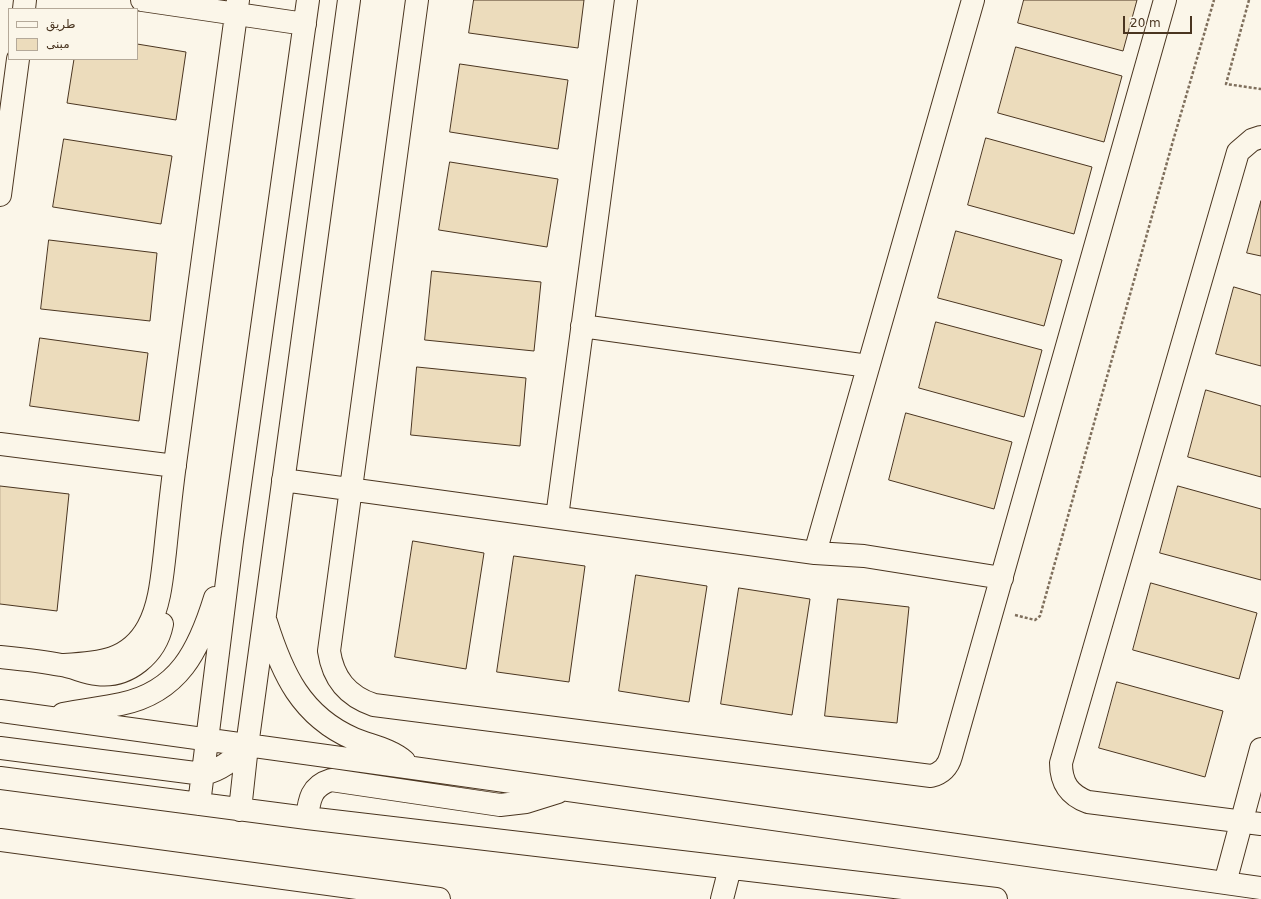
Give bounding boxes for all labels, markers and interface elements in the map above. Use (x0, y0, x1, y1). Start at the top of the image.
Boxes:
legend (8, 8, 138, 60)
scale bar (1125, 8, 1194, 34)
text: 20 m (1130, 16, 1161, 30)
text: طريق (46, 17, 76, 31)
text: مبنى (46, 37, 70, 51)

